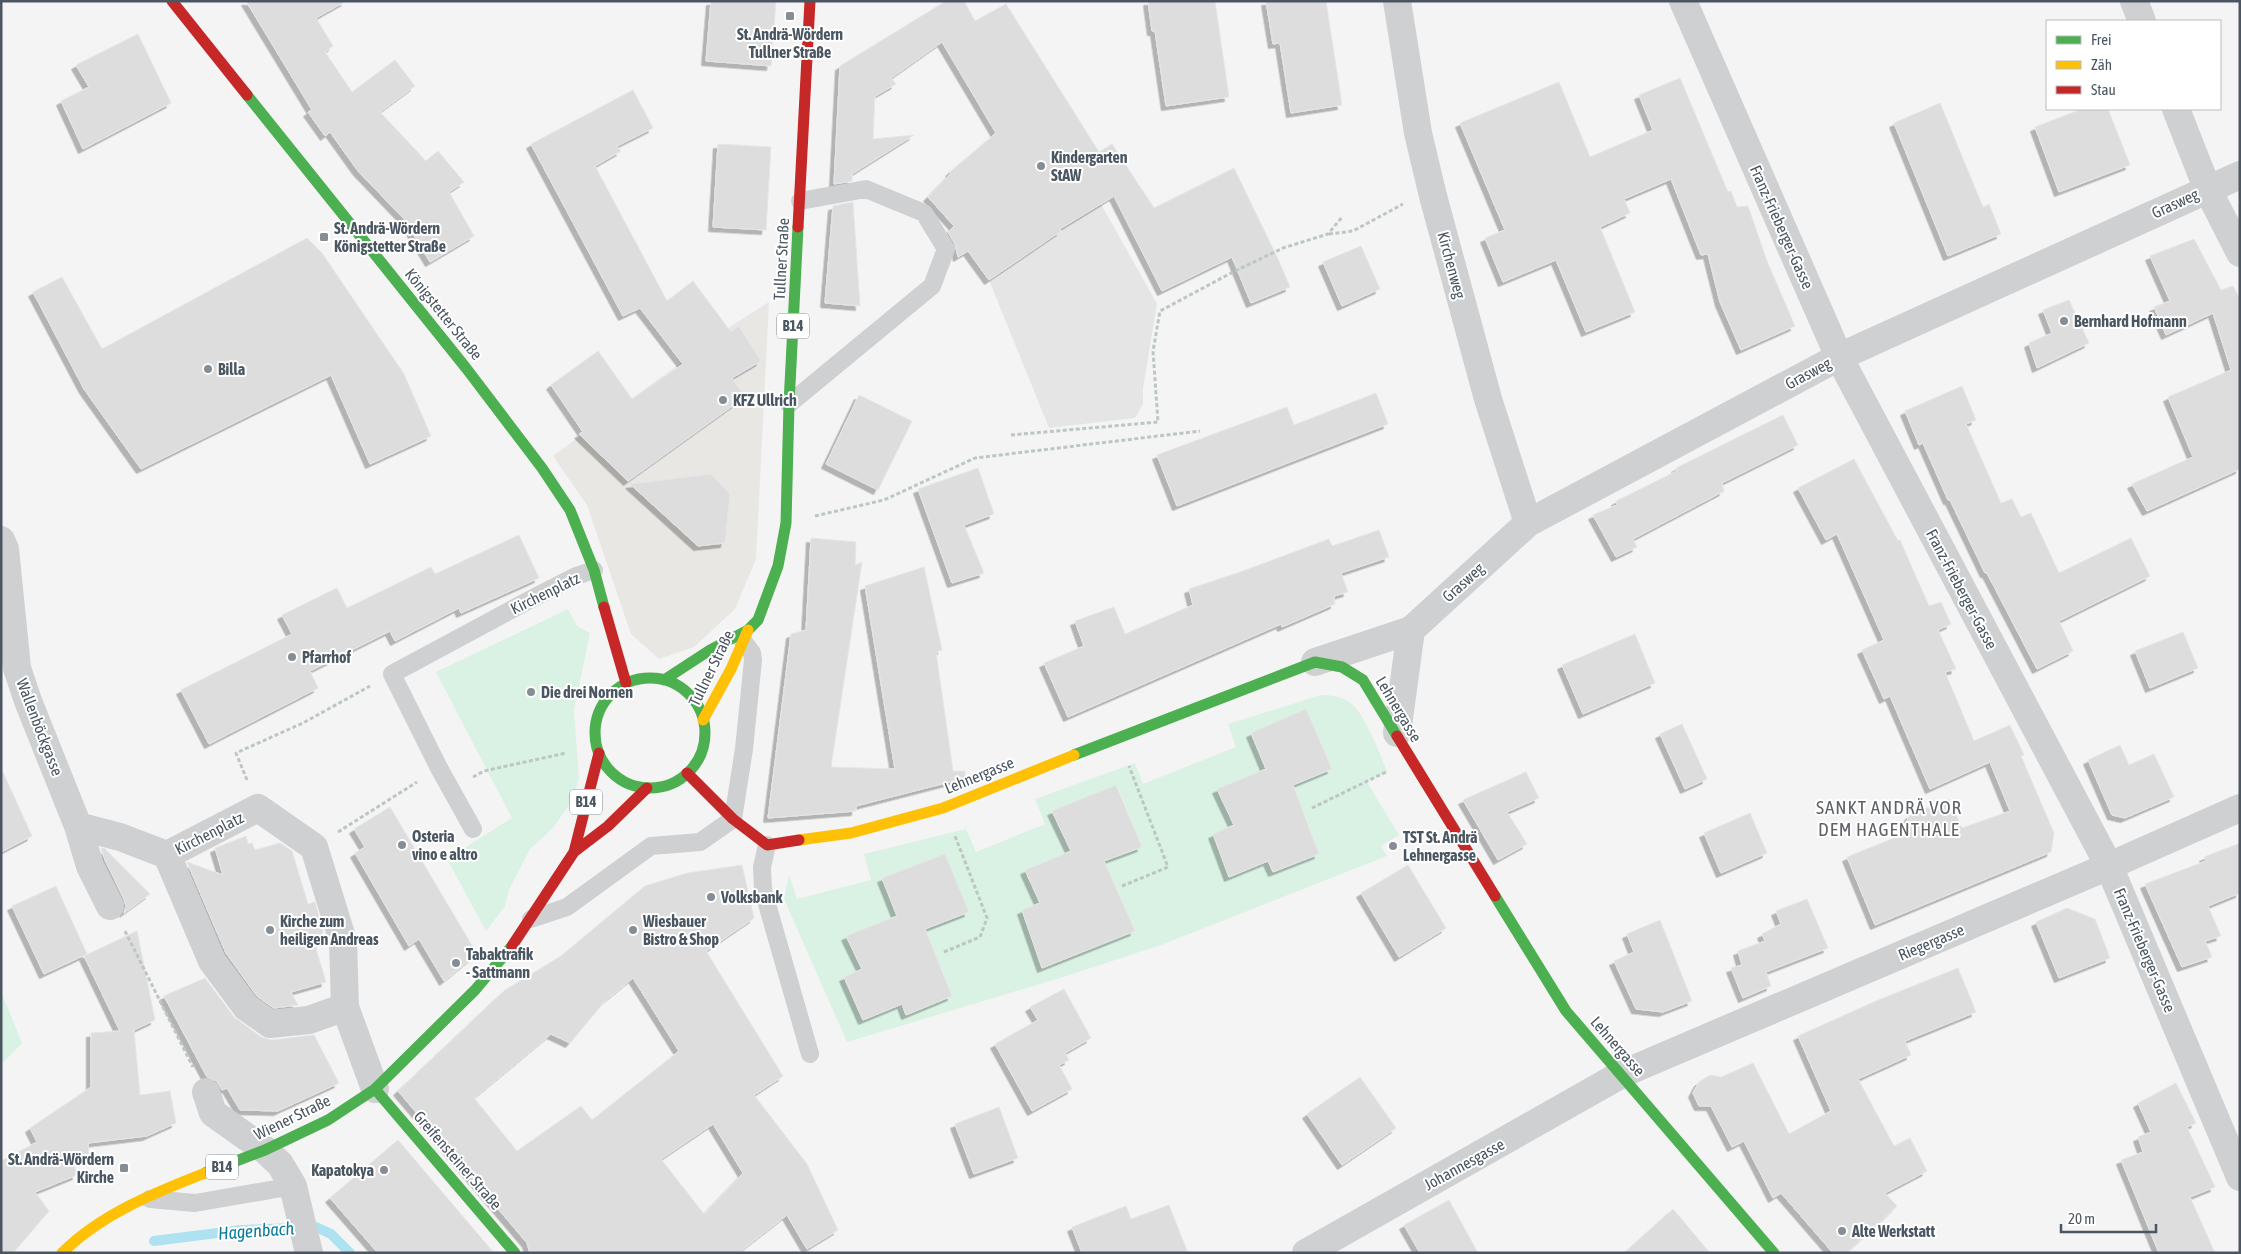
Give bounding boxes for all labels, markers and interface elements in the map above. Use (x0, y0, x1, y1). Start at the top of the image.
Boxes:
marker: St. Andrä-Wördern Tullner Straße (784, 10, 796, 22)
legend (2046, 20, 2221, 110)
place label: St. Andrä-Wördern Tullner Straße (737, 25, 843, 61)
text: Frei (2091, 31, 2111, 48)
text: Zäh (2091, 56, 2112, 73)
text: Stau (2091, 81, 2116, 98)
place label: Kindergarten StAW (1051, 148, 1128, 184)
marker: Kindergarten StAW (1035, 160, 1047, 172)
street label: Franz-Frieberger-Gasse (1746, 162, 1817, 292)
street label: Grasweg (2149, 184, 2202, 223)
street label: Tullner Straße (770, 217, 792, 301)
place label: St. Andrä-Wördern Königstetter Straße (334, 219, 446, 255)
street label: Kirchenweg (1433, 230, 1470, 301)
marker: St. Andrä-Wördern Königstetter Straße (318, 231, 330, 243)
street label: Königstetter Straße (401, 265, 486, 364)
place label: Bernhard Hofmann (2074, 312, 2187, 330)
road number: B14 (777, 314, 809, 338)
marker: Bernhard Hofmann (2058, 315, 2070, 327)
street label: Grasweg (1782, 353, 1835, 393)
place label: Billa (218, 360, 245, 378)
marker: Billa (202, 363, 214, 375)
place label: KFZ Ullrich (733, 391, 797, 409)
marker: KFZ Ullrich (717, 394, 729, 406)
street label: Franz-Frieberger-Gasse (1922, 526, 2001, 653)
street label: Grasweg (1439, 559, 1488, 606)
street label: Kirchenplatz (508, 568, 583, 618)
street label: Tullner Straße (685, 627, 737, 709)
place label: Pfarrhof (302, 648, 351, 666)
marker: Pfarrhof (286, 651, 298, 663)
street label: Lehnergasse (1372, 673, 1426, 745)
street label: Wallenböckgasse (12, 676, 67, 778)
place label: Die drei Nornen (541, 683, 633, 701)
marker: Die drei Nornen (525, 686, 537, 698)
street label: Lehnergasse (942, 753, 1017, 798)
road number: B14 (570, 790, 602, 814)
district label: SANKT ANDRÄ VOR DEM HAGENTHALE (1816, 796, 1962, 840)
street label: Kirchenplatz (172, 808, 247, 859)
place label: Osteria vino e altro (412, 827, 478, 863)
place label: TST St. Andrä Lehnergasse (1403, 828, 1477, 864)
marker: Osteria vino e altro (396, 839, 408, 851)
marker: TST St. Andrä Lehnergasse (1387, 840, 1399, 852)
street label: Franz-Frieberger-Gasse (2110, 885, 2179, 1015)
place label: Volksbank (720, 888, 784, 906)
marker: Volksbank (705, 891, 717, 903)
place label: Kirche zum heiligen Andreas (280, 912, 379, 948)
place label: Wiesbauer Bistro & Shop (642, 912, 719, 948)
street label: Riegergasse (1895, 920, 1967, 965)
marker: Kirche zum heiligen Andreas (264, 924, 276, 936)
marker: Wiesbauer Bistro & Shop (627, 924, 639, 936)
place label: Tabaktrafik - Sattmann (466, 945, 534, 981)
marker: Tabaktrafik - Sattmann (450, 957, 462, 969)
street label: Lehnergasse (1586, 1013, 1649, 1080)
street label: Wiener Straße (251, 1091, 333, 1143)
street label: Greifensteiner Straße (410, 1107, 506, 1213)
street label: Johannesgasse (1421, 1135, 1508, 1194)
place label: St. Andrä-Wördern Kirche (8, 1150, 114, 1186)
road number: B14 (206, 1154, 238, 1180)
place label: Kapatokya (311, 1161, 374, 1179)
marker: St. Andrä-Wördern Kirche (118, 1162, 130, 1174)
marker: Kapatokya (378, 1164, 390, 1176)
scale bar (2061, 1202, 2156, 1234)
text: 20 m (2068, 1210, 2095, 1227)
water label: Hagenbach (217, 1217, 295, 1244)
place label: Alte Werkstatt (1851, 1222, 1935, 1240)
marker: Alte Werkstatt (1836, 1225, 1848, 1237)

